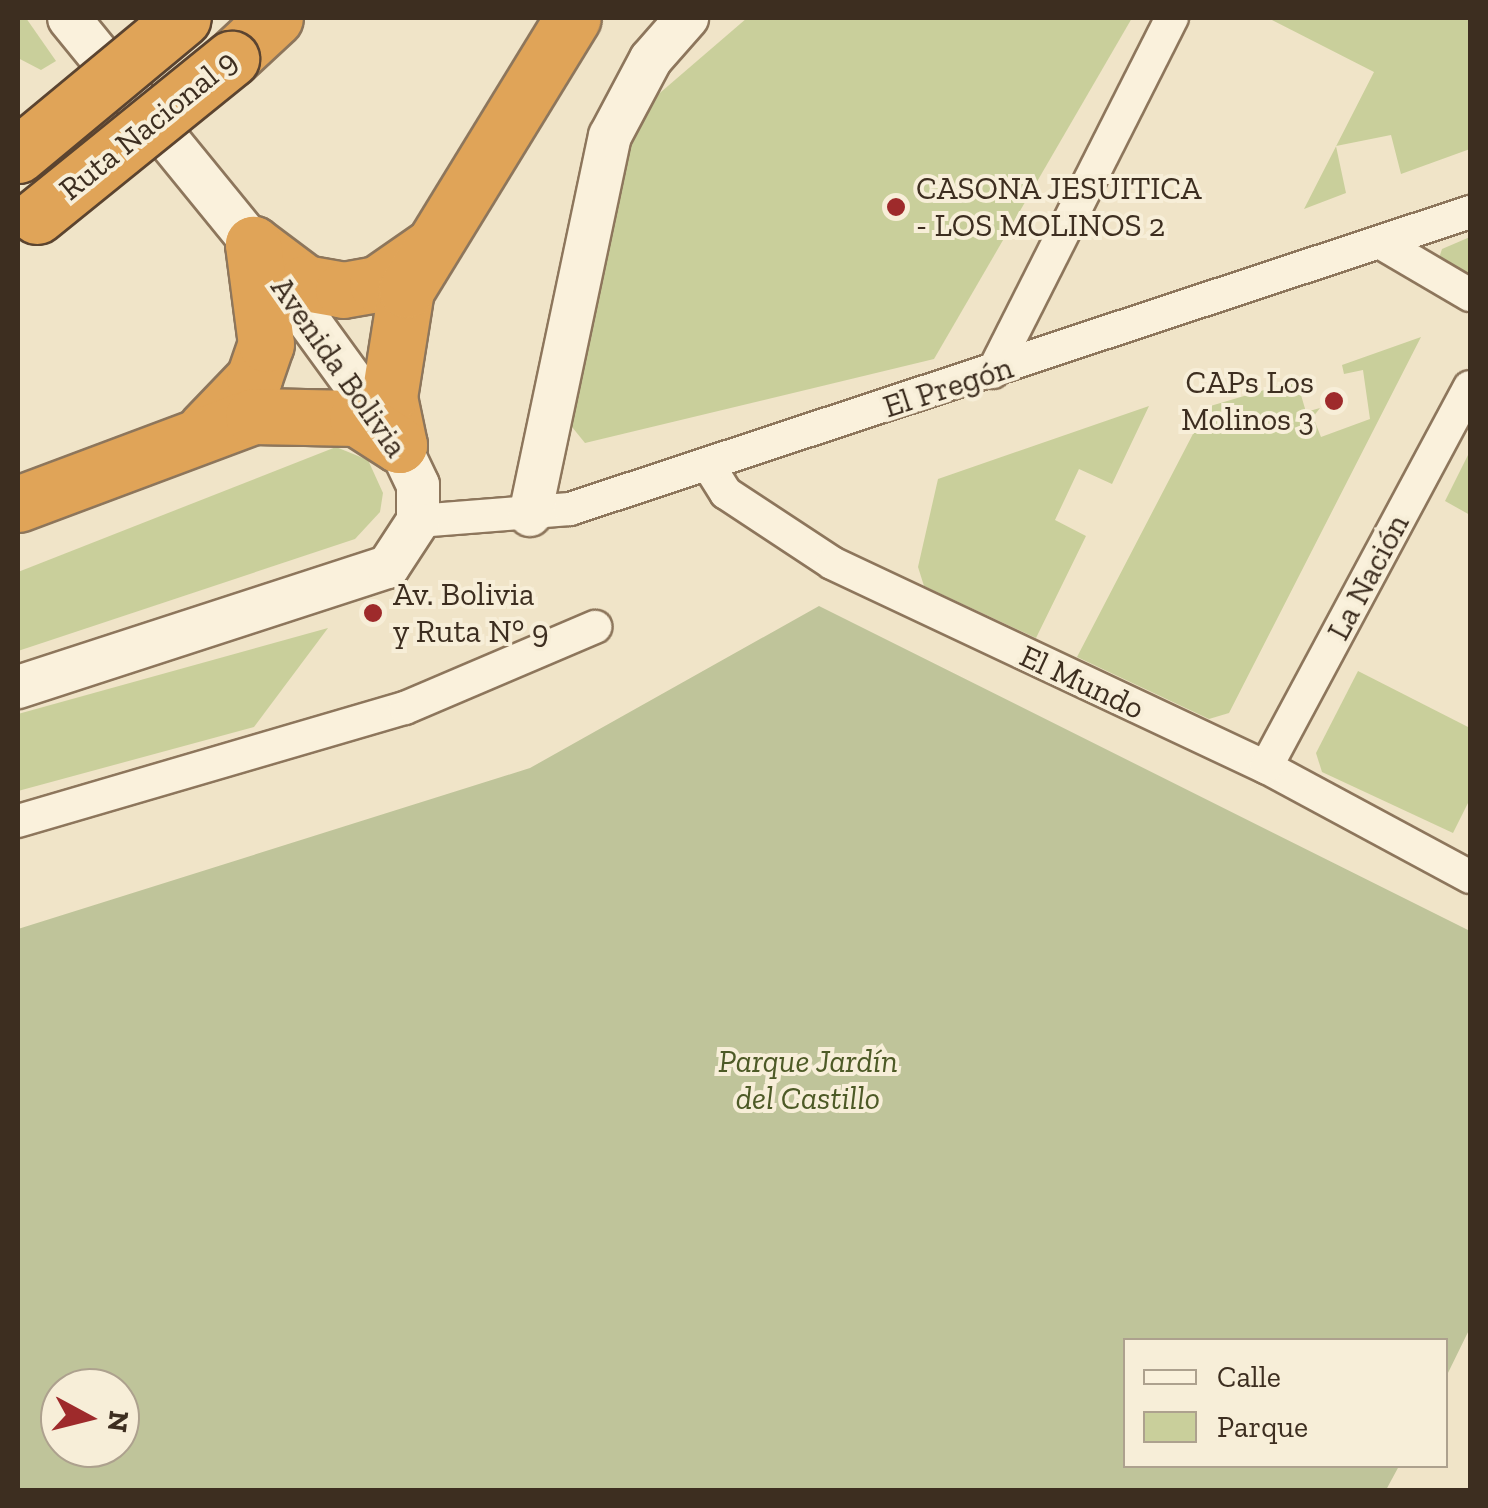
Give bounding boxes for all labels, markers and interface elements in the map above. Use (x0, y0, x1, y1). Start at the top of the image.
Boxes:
street label: Ruta Nacional 9 (51, 42, 245, 208)
place label: CASONA JESUITICA - LOS MOLINOS 2 (916, 170, 1203, 245)
marker: CASONA JESUITICA - LOS MOLINOS 2 (885, 196, 907, 218)
street label: Avenida Bolivia (263, 270, 415, 464)
street label: El Pregón (878, 348, 1018, 426)
place label: CAPs Los Molinos 3 (1181, 364, 1314, 439)
marker: CAPs Los Molinos 3 (1323, 390, 1345, 412)
street label: La Nación (1319, 508, 1417, 646)
place label: Av. Bolivia y Ruta N° 9 (393, 576, 549, 651)
marker: Av. Bolivia y Ruta N° 9 (362, 602, 384, 624)
street label: El Mundo (1014, 637, 1150, 727)
park label: Parque Jardín del Castillo (718, 1043, 898, 1118)
legend (1123, 1338, 1448, 1468)
text: Calle (1217, 1359, 1281, 1395)
north arrow (40, 1368, 140, 1468)
text: N (101, 1409, 136, 1434)
text: Parque (1217, 1409, 1308, 1445)

